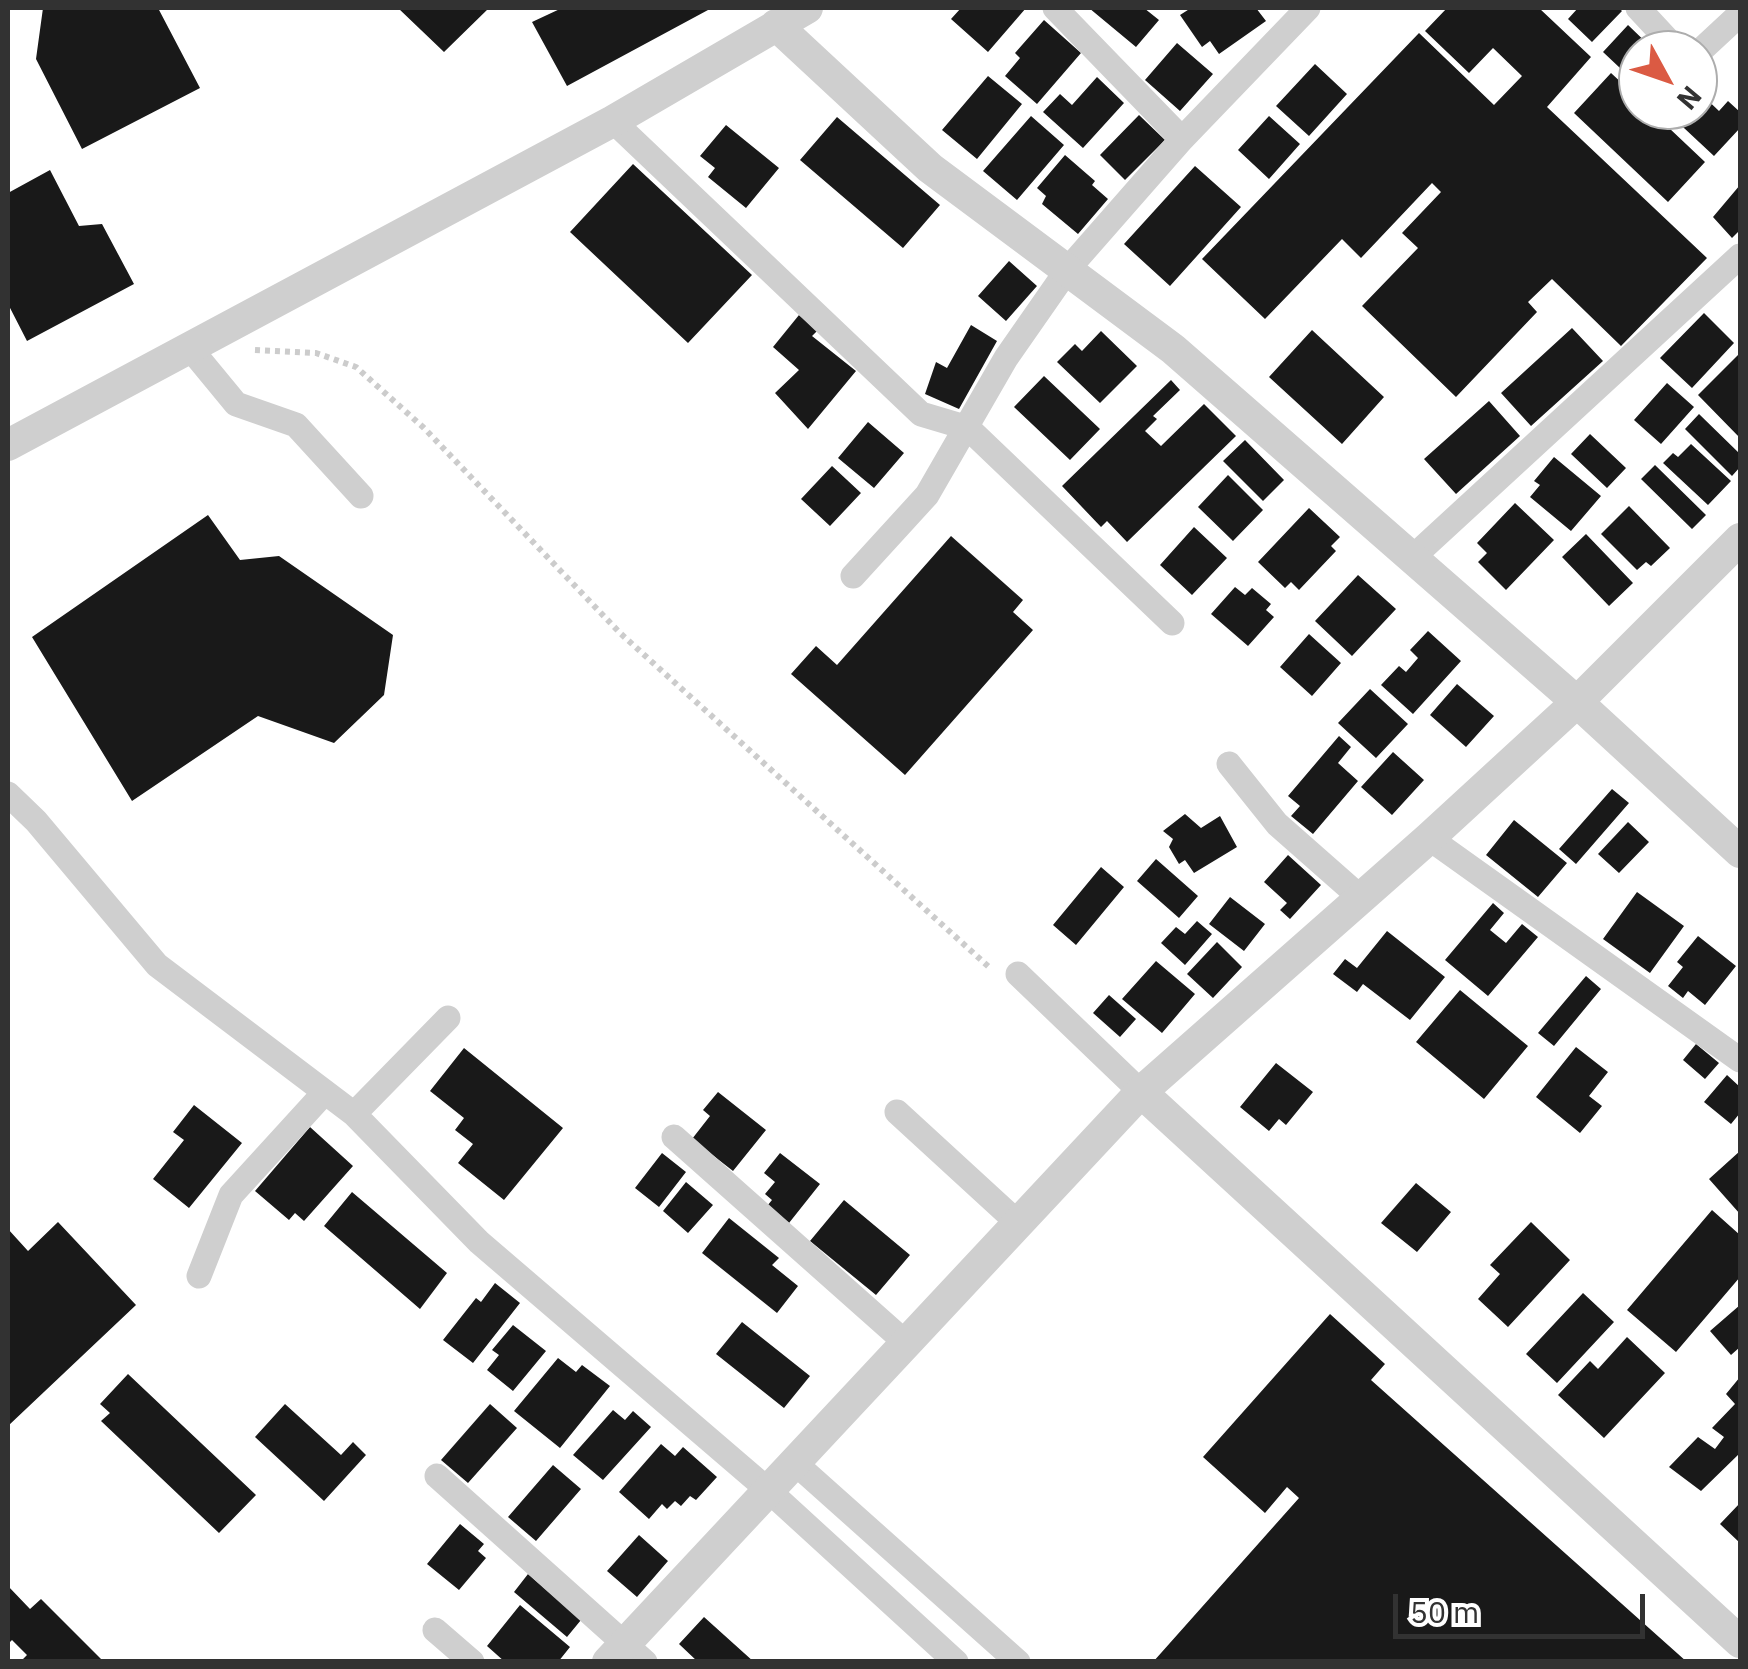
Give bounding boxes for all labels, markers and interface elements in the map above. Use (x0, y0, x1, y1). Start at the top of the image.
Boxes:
north arrow (1618, 30, 1718, 130)
text: N (1669, 79, 1711, 118)
scale bar (1398, 1574, 1650, 1636)
text: 50 m (1410, 1592, 1479, 1631)

